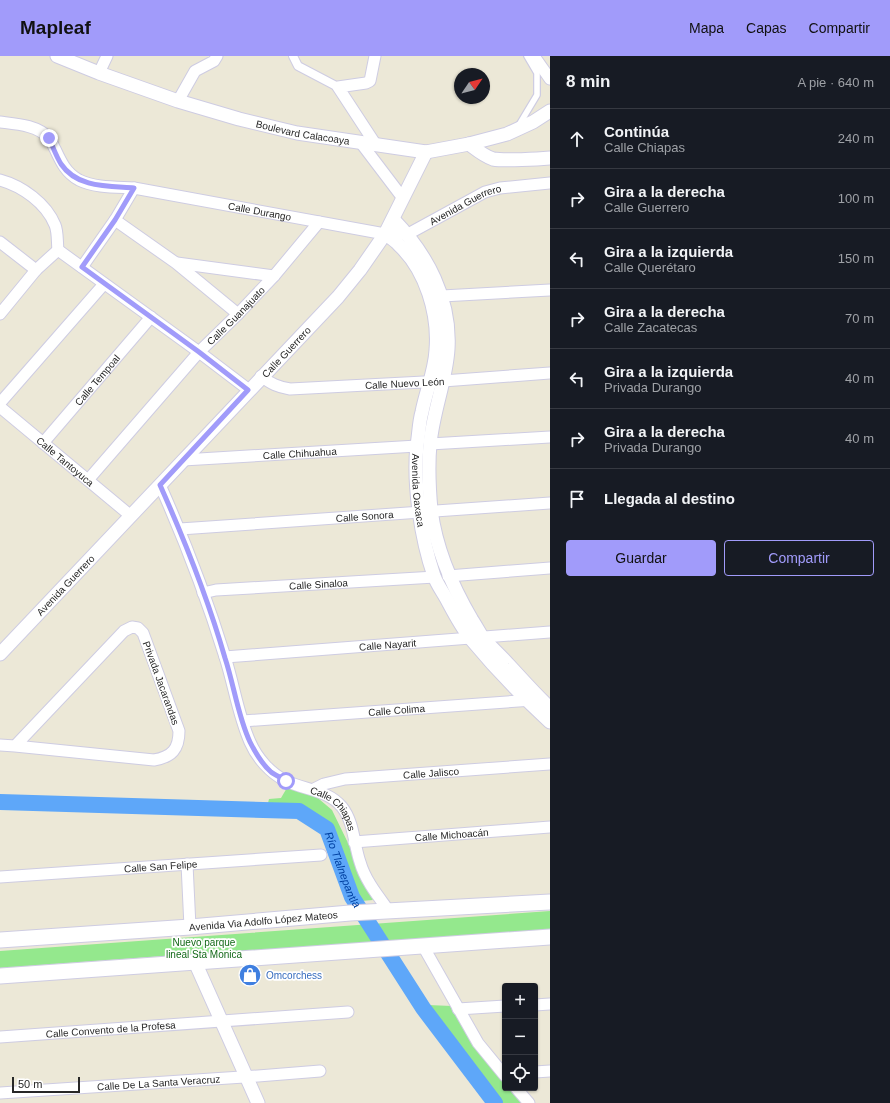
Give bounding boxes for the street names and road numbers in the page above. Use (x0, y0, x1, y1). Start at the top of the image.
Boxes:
street label: Boulevard Calacoaya (255, 118, 351, 146)
street label: Avenida Guerrero (428, 182, 503, 227)
street label: Calle Durango (227, 200, 293, 222)
street label: Calle Guanajuato (204, 284, 267, 347)
street label: Calle Guerrero (259, 324, 313, 380)
street label: Calle Tempoal (72, 352, 122, 408)
street label: Calle Nuevo León (365, 375, 445, 391)
street label: Calle Tantoyuca (35, 434, 96, 489)
street label: Calle Chihuahua (263, 445, 337, 461)
street label: Avenida Oaxaca (410, 453, 427, 528)
street label: Calle Sonora (335, 508, 394, 524)
street label: Avenida Guerrero (34, 552, 97, 617)
street label: Calle Sinaloa (289, 577, 349, 591)
street label: Calle Nayarit (359, 637, 417, 652)
street label: Privada Jacarandas (141, 640, 181, 726)
street label: Calle Colima (368, 702, 426, 717)
street label: Calle Jalisco (403, 765, 460, 780)
street label: Calle Chiapas (309, 784, 358, 832)
street label: Calle Michoacán (414, 826, 489, 843)
street label: Calle San Felipe (124, 858, 198, 874)
street label: Avenida Via Adolfo López Mateos (188, 909, 338, 933)
street label: Calle Convento de la Profesa (45, 1019, 176, 1039)
street label: Calle De La Santa Veracruz (97, 1073, 221, 1092)

